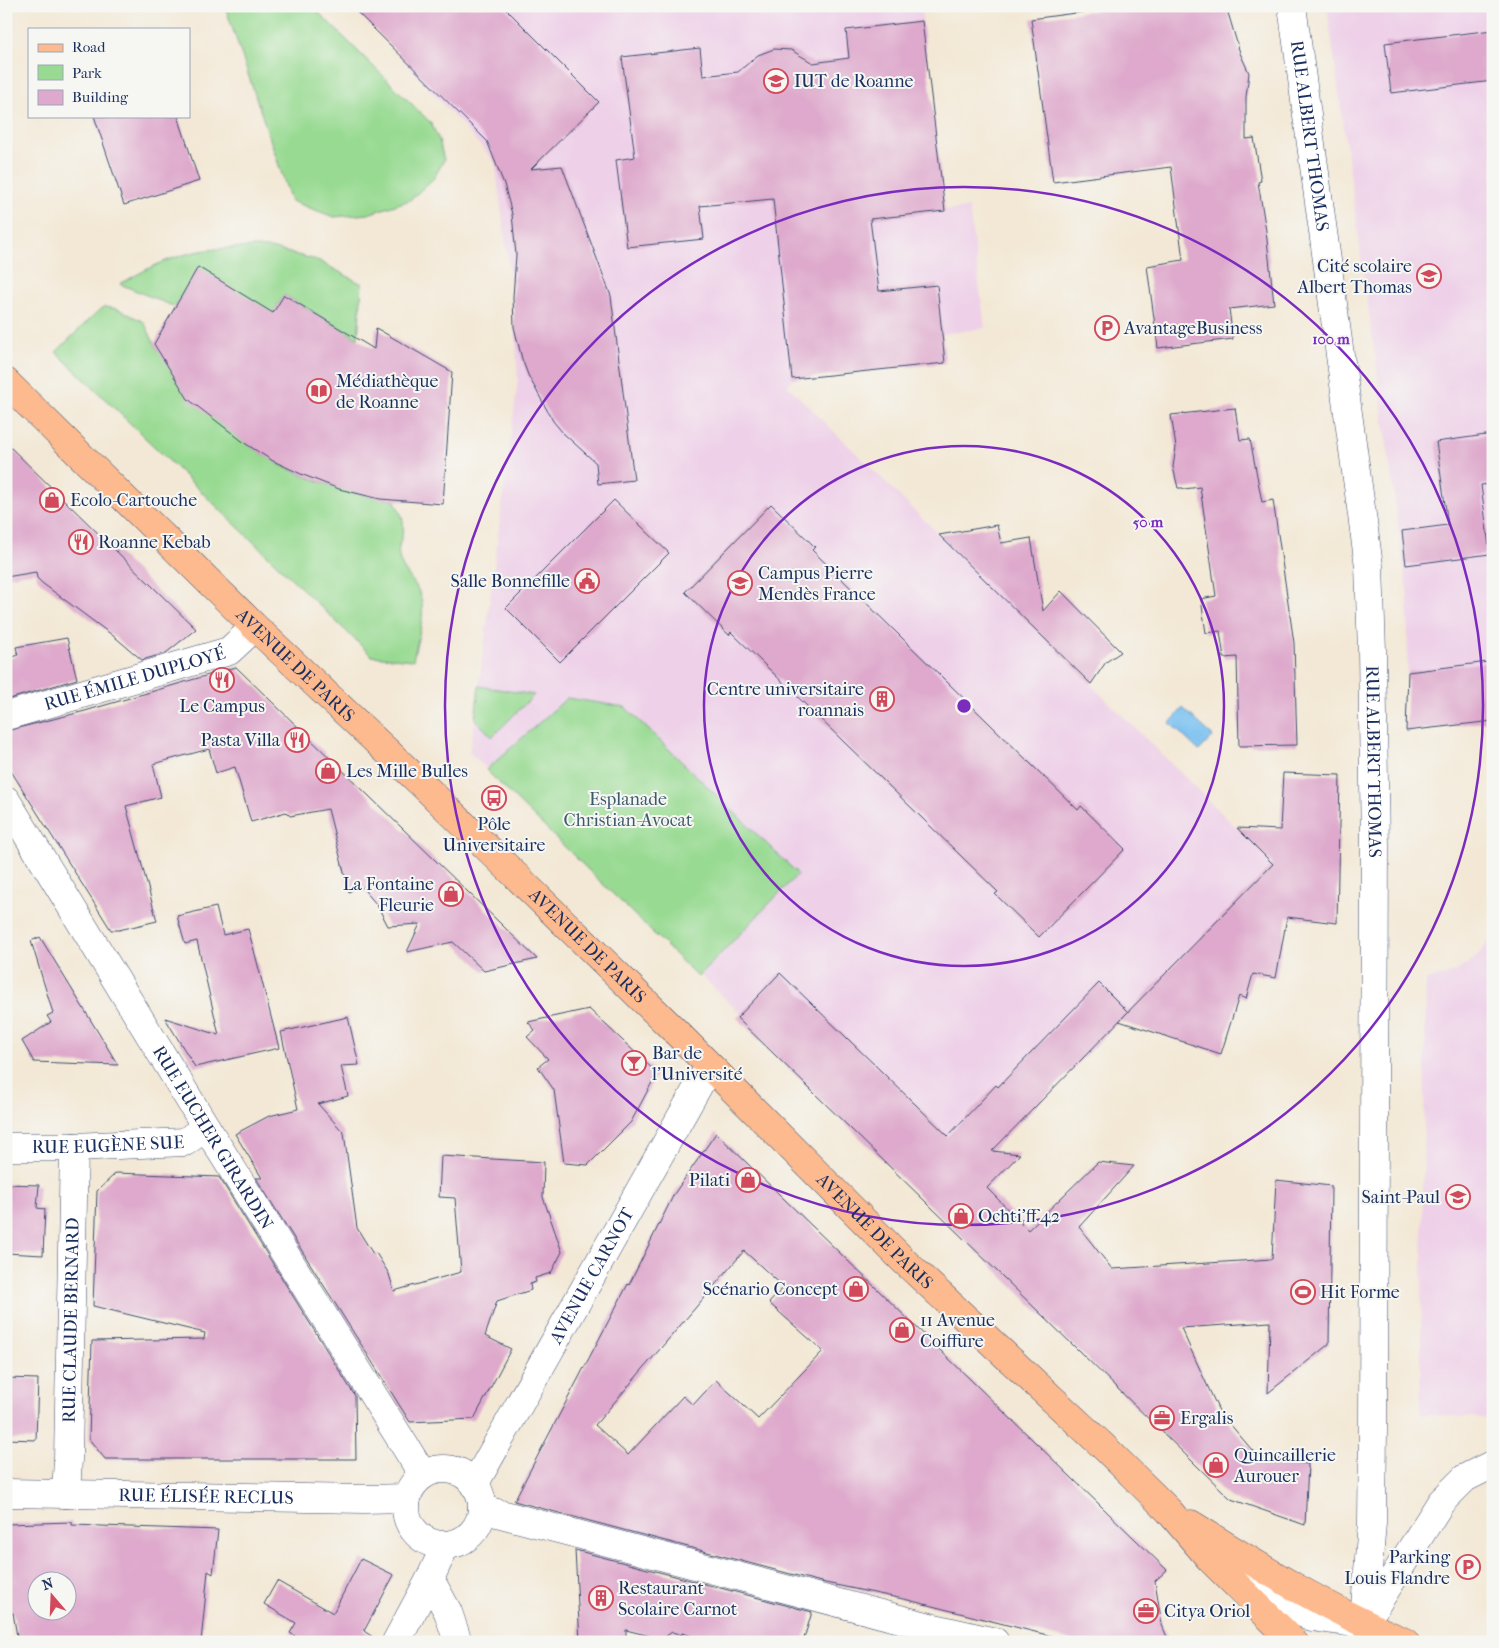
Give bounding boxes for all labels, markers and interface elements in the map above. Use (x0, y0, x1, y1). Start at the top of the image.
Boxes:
legend (28, 28, 190, 118)
text: Road (72, 38, 106, 56)
street label: RUE ALBERT THOMAS (1286, 39, 1333, 233)
text: Park (72, 64, 102, 82)
school or university icon: IUT de Roanne (763, 68, 789, 94)
place label: IUT de Roanne (794, 71, 913, 92)
text: Building (72, 88, 129, 106)
place label: Cité scolaire Albert Thomas (1297, 256, 1412, 298)
school or university icon: Cité scolaire Albert Thomas (1416, 263, 1442, 289)
parking icon: AvantageBusiness (1094, 315, 1120, 341)
place label: AvantageBusiness (1123, 318, 1263, 339)
text: 100 m (1312, 330, 1350, 348)
place label: Médiathèque de Roanne (336, 371, 438, 413)
library icon: Médiathèque de Roanne (306, 378, 332, 404)
shop icon: Ecolo-Cartouche (39, 487, 65, 513)
place label: Ecolo-Cartouche (70, 490, 197, 511)
text: 50 m (1133, 513, 1164, 531)
restaurant icon: Roanne Kebab (68, 529, 94, 555)
place label: Roanne Kebab (98, 532, 211, 553)
place label: Campus Pierre Mendès France (758, 563, 876, 605)
public building icon: Salle Bonnefille (574, 568, 600, 594)
school or university icon: Campus Pierre Mendès France (727, 570, 753, 596)
place label: Salle Bonnefille (451, 571, 570, 592)
street label: AVENUE DE PARIS (231, 604, 359, 726)
street label: RUE ÉMILE DUPLOYÉ (42, 642, 228, 715)
street label: RUE ALBERT THOMAS (1361, 665, 1385, 858)
restaurant icon: Le Campus (209, 667, 235, 693)
place label: Centre universitaire roannais (707, 679, 864, 721)
building icon: Centre universitaire roannais (869, 686, 895, 712)
place label: Le Campus (179, 696, 265, 717)
centre of rings (955, 697, 973, 715)
restaurant icon: Pasta Villa (284, 727, 310, 753)
place label: Pasta Villa (200, 730, 281, 751)
shop icon: Les Mille Bulles (315, 758, 341, 784)
place label: Les Mille Bulles (346, 761, 468, 782)
bus stop icon: Pôle Universitaire (481, 785, 507, 811)
park label: Esplanade Christian-Avocat (564, 789, 693, 831)
place label: Pôle Universitaire (442, 814, 546, 856)
place label: La Fontaine Fleurie (343, 874, 434, 916)
shop icon: La Fontaine Fleurie (438, 881, 464, 907)
street label: AVENUE DE PARIS (524, 884, 650, 1008)
street label: RUE EUCHER GIRARDIN (148, 1042, 278, 1234)
place label: Bar de l'Université (651, 1043, 743, 1085)
bar icon: Bar de l'Université (621, 1050, 647, 1076)
street label: RUE EUGÈNE SUE (32, 1132, 185, 1158)
shop icon: Pilati (735, 1167, 761, 1193)
street label: AVENUE DE PARIS (811, 1169, 937, 1294)
place label: Pilati (689, 1170, 731, 1191)
school or university icon: Saint-Paul (1445, 1184, 1471, 1210)
place label: Saint-Paul (1362, 1187, 1440, 1208)
shop icon: Ochti'ff 42 (948, 1203, 974, 1229)
street label: AVENUE CARNOT (545, 1204, 639, 1349)
place label: Ochti'ff 42 (978, 1206, 1060, 1227)
street label: RUE CLAUDE BERNARD (59, 1217, 84, 1423)
shop icon: Scénario Concept (843, 1276, 869, 1302)
place label: Scénario Concept (703, 1279, 839, 1300)
sports icon: Hit Forme (1290, 1279, 1316, 1305)
place label: Hit Forme (1320, 1282, 1400, 1303)
place label: 11 Avenue Coiffure (920, 1310, 995, 1352)
shop icon: 11 Avenue Coiffure (889, 1317, 915, 1343)
office icon: Ergalis (1149, 1405, 1175, 1431)
place label: Ergalis (1180, 1408, 1234, 1429)
place label: Quincaillerie Aurouer (1233, 1445, 1336, 1487)
shop icon: Quincaillerie Aurouer (1203, 1452, 1229, 1478)
street label: RUE ÉLISÉE RECLUS (118, 1485, 294, 1509)
place label: Parking Louis Flandre (1344, 1547, 1450, 1589)
parking icon: Parking Louis Flandre (1455, 1554, 1481, 1580)
north arrow (28, 1570, 78, 1620)
text: N (40, 1574, 56, 1594)
place label: Restaurant Scolaire Carnot (618, 1578, 738, 1620)
building icon: Restaurant Scolaire Carnot (588, 1585, 614, 1611)
office icon: Citya Oriol (1133, 1598, 1159, 1624)
place label: Citya Oriol (1164, 1601, 1250, 1622)

